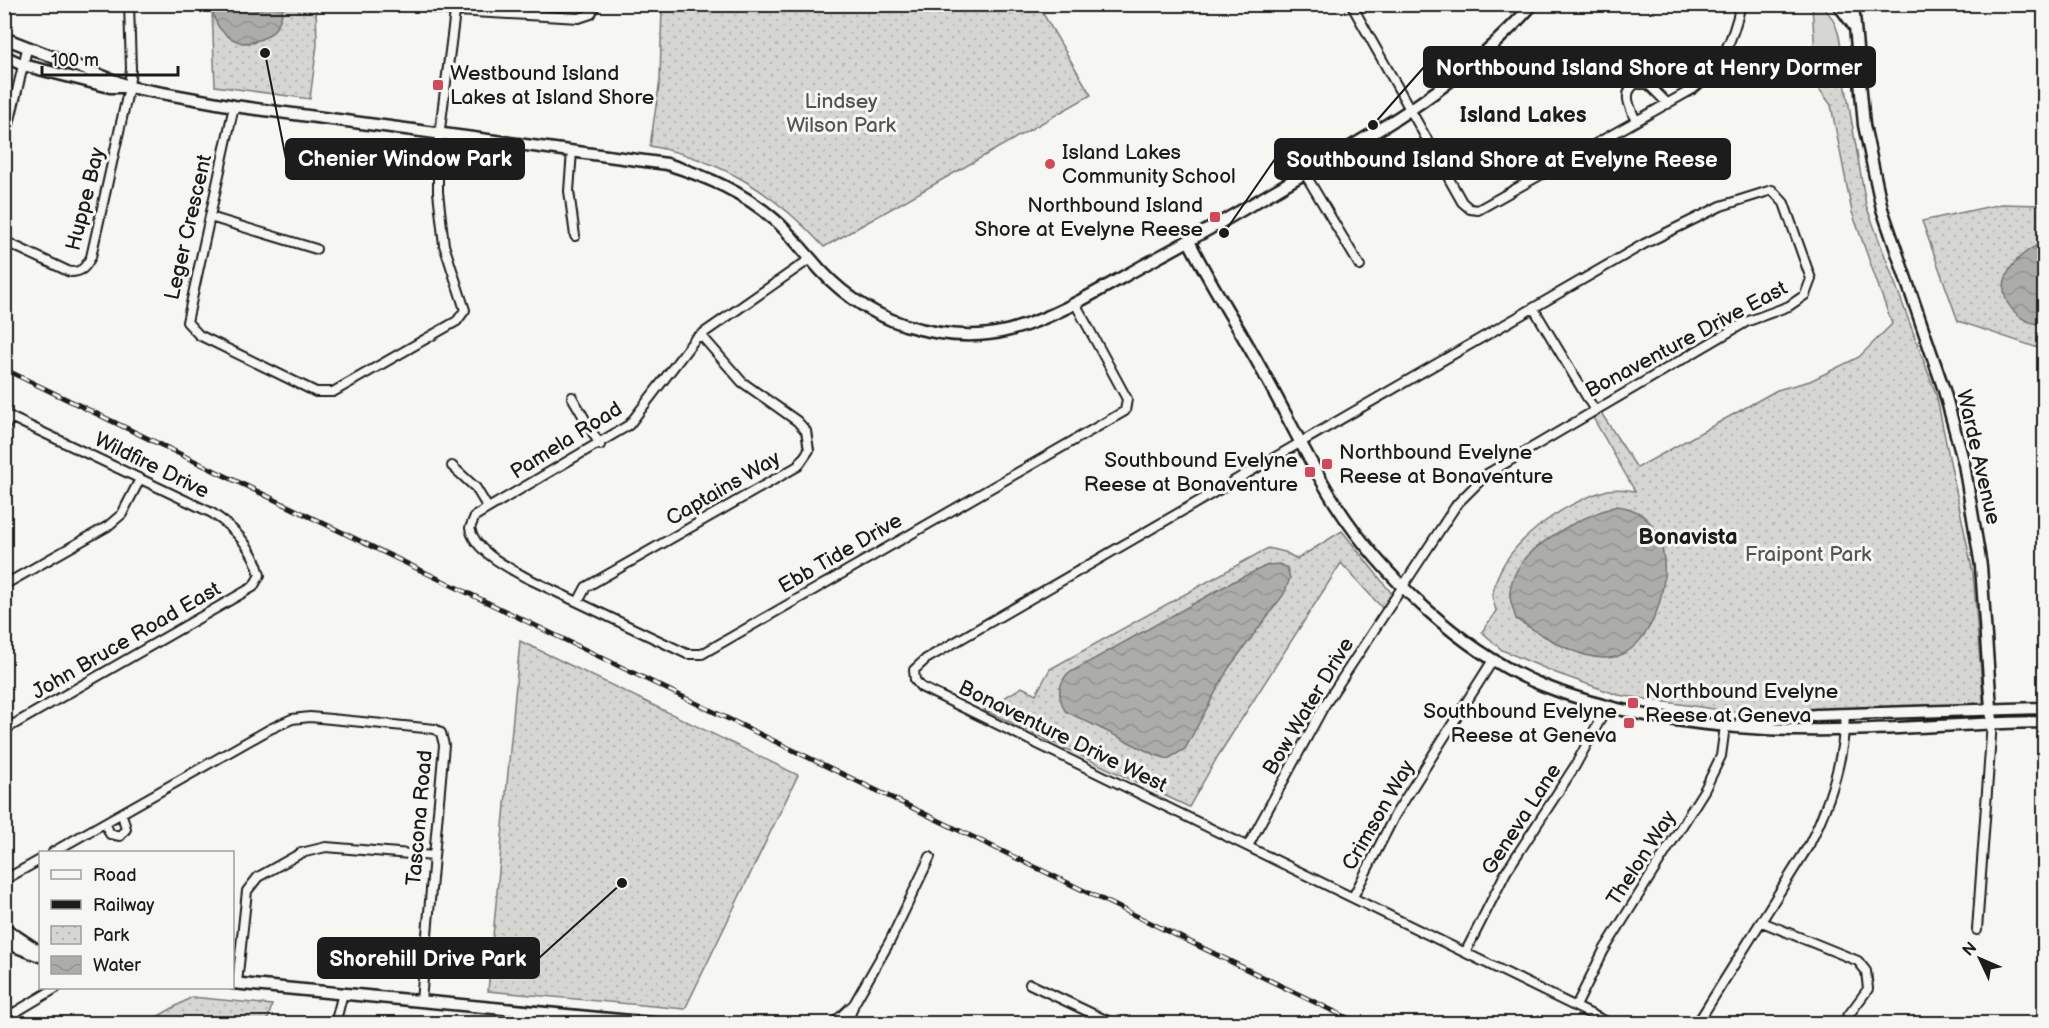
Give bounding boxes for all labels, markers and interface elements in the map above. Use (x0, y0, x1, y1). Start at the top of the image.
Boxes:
scale bar (42, 39, 178, 77)
callout: Northbound Island Shore at Henry Dormer (1424, 47, 1875, 87)
text: 100 m (51, 50, 99, 71)
text: Northbound Island Shore at Henry Dormer (1436, 55, 1862, 82)
place label: Westbound Island Lakes at Island Shore (450, 61, 654, 110)
marker: Westbound Island Lakes at Island Shore (431, 78, 445, 92)
park label: Lindsey Wilson Park (786, 89, 897, 138)
district label: Island Lakes (1459, 102, 1587, 129)
callout: Chenier Window Park (286, 139, 524, 179)
callout: Southbound Island Shore at Evelyne Reese (1275, 139, 1730, 179)
place label: Island Lakes Community School (1062, 140, 1236, 189)
street label: Huppe Bay (61, 145, 110, 253)
text: Chenier Window Park (298, 146, 512, 173)
text: Southbound Island Shore at Evelyne Reese (1286, 147, 1718, 174)
street label: Leger Crescent (160, 151, 218, 302)
marker: Island Lakes Community School (1043, 157, 1057, 171)
place label: Northbound Island Shore at Evelyne Reese (974, 193, 1203, 242)
marker: Northbound Island Shore at Evelyne Reese (1208, 210, 1222, 224)
street label: Bonaventure Drive East (1581, 275, 1792, 403)
street label: Warde Avenue (1951, 387, 2006, 527)
street label: Pamela Road (506, 396, 627, 485)
street label: Wildfire Drive (90, 427, 213, 504)
place label: Northbound Evelyne Reese at Bonaventure (1339, 440, 1553, 489)
street label: Captains Way (662, 445, 785, 531)
place label: Southbound Evelyne Reese at Bonaventure (1084, 448, 1298, 497)
marker: Northbound Evelyne Reese at Bonaventure (1320, 457, 1334, 471)
marker: Southbound Evelyne Reese at Bonaventure (1303, 465, 1317, 479)
street label: Ebb Tide Drive (774, 508, 907, 599)
district label: Bonavista (1638, 524, 1738, 551)
park label: Fraipont Park (1745, 542, 1872, 567)
street label: John Bruce Road East (28, 576, 225, 705)
street label: Bow Water Drive (1258, 633, 1359, 779)
street label: Bonaventure Drive West (954, 675, 1172, 798)
place label: Northbound Evelyne Reese at Geneva (1645, 679, 1838, 728)
marker: Northbound Evelyne Reese at Geneva (1626, 696, 1640, 710)
place label: Southbound Evelyne Reese at Geneva (1423, 699, 1617, 748)
marker: Southbound Evelyne Reese at Geneva (1622, 716, 1636, 730)
street label: Tascona Road (401, 749, 438, 887)
street label: Crimson Way (1337, 755, 1420, 875)
street label: Geneva Lane (1476, 759, 1567, 880)
street label: Thelon Way (1601, 806, 1682, 911)
legend (39, 851, 234, 989)
text: Road (93, 865, 137, 886)
text: Railway (93, 895, 155, 916)
text: Park (93, 925, 129, 946)
north arrow (1950, 929, 2010, 989)
callout: Shorehill Drive Park (318, 938, 539, 978)
text: N (1959, 939, 1981, 961)
text: Shorehill Drive Park (329, 946, 527, 973)
text: Water (93, 955, 141, 976)

